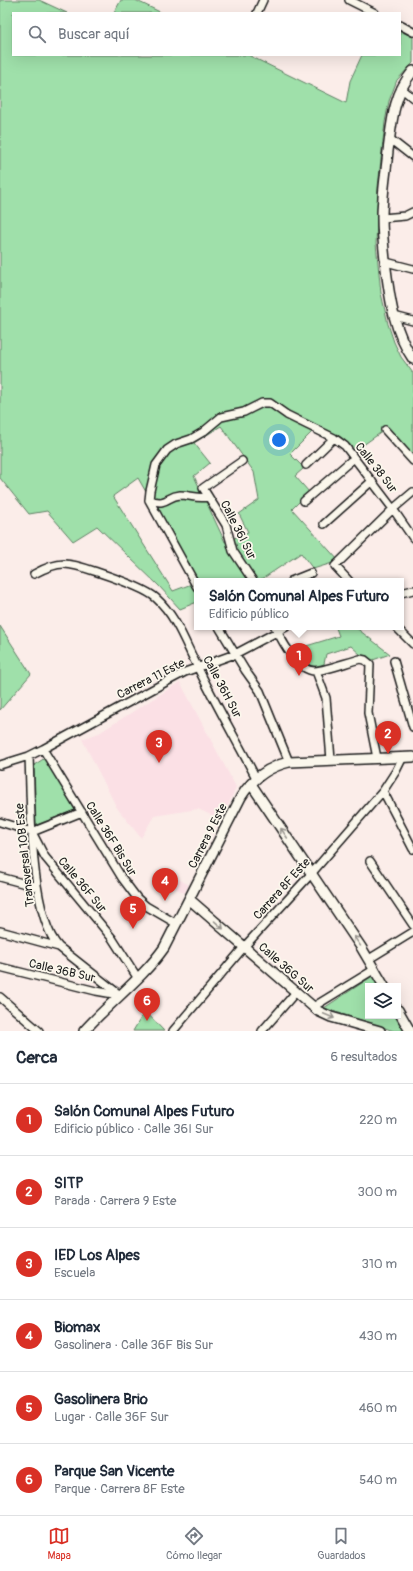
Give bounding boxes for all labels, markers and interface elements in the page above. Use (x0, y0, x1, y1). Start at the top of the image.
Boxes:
search box (12, 12, 401, 56)
icon: search (26, 23, 48, 45)
text: Buscar aquí (58, 25, 130, 44)
your location (269, 430, 289, 450)
street label: Calle 38 Sur (352, 440, 401, 497)
street label: Calle 36I Sur (217, 498, 260, 563)
popup (194, 578, 404, 630)
text: Salón Comunal Alpes Futuro (209, 587, 389, 606)
text: Edificio público (209, 606, 289, 622)
pin: 1 (286, 643, 312, 676)
street label: Calle 36H Sur (199, 653, 245, 721)
street label: Carrera 11 Este (115, 655, 187, 702)
pin: 2 (375, 721, 401, 754)
pin: 3 (146, 730, 172, 763)
street label: Calle 36F Bis Sur (82, 799, 140, 880)
street label: Carrera 9 Este (185, 801, 231, 871)
street label: Transversal 10B Este (12, 802, 38, 908)
one-way arrow (280, 828, 288, 839)
street label: Calle 36F Sur (54, 854, 110, 916)
street label: Carrera 8F Este (250, 855, 314, 923)
pin: 4 (152, 868, 178, 901)
pin: 5 (120, 896, 146, 929)
one-way arrow (213, 920, 224, 929)
one-way arrow (353, 936, 361, 947)
street label: Calle 36G Sur (255, 940, 317, 997)
street label: Calle 36B Sur (27, 956, 97, 986)
map controls (365, 983, 401, 1019)
button: layers (365, 983, 401, 1019)
pin: 6 (134, 988, 160, 1021)
one-way arrow (323, 1013, 335, 1020)
text: Cerca (16, 1047, 57, 1068)
text: 6 resultados (330, 1049, 397, 1065)
text: Salón Comunal Alpes Futuro (54, 1102, 234, 1121)
text: 1 (26, 1112, 32, 1128)
text: 220 m (359, 1112, 397, 1128)
text: Edificio público · Calle 36I Sur (54, 1121, 213, 1137)
text: SITP (54, 1174, 84, 1193)
text: 2 (25, 1184, 33, 1200)
text: 300 m (358, 1184, 397, 1200)
text: Parada · Carrera 9 Este (54, 1193, 176, 1209)
text: IED Los Alpes (54, 1246, 140, 1265)
text: 3 (25, 1256, 33, 1272)
text: 310 m (361, 1256, 397, 1272)
text: Escuela (54, 1265, 95, 1281)
text: Biomax (54, 1318, 101, 1337)
text: 4 (25, 1328, 33, 1344)
text: 430 m (359, 1328, 397, 1344)
text: Gasolinera · Calle 36F Bis Sur (54, 1337, 213, 1353)
text: Gasolinera Brio (54, 1390, 148, 1409)
text: 5 (25, 1400, 33, 1416)
text: 460 m (359, 1400, 397, 1416)
text: Lugar · Calle 36F Sur (54, 1409, 169, 1425)
text: Parque San Vicente (54, 1462, 174, 1481)
text: 6 (25, 1472, 33, 1488)
text: 540 m (359, 1472, 397, 1488)
text: Parque · Carrera 8F Este (54, 1481, 185, 1497)
tab: Mapa (48, 1525, 71, 1562)
tab: Cómo llegar (166, 1525, 222, 1562)
tab: Guardados (317, 1525, 365, 1562)

